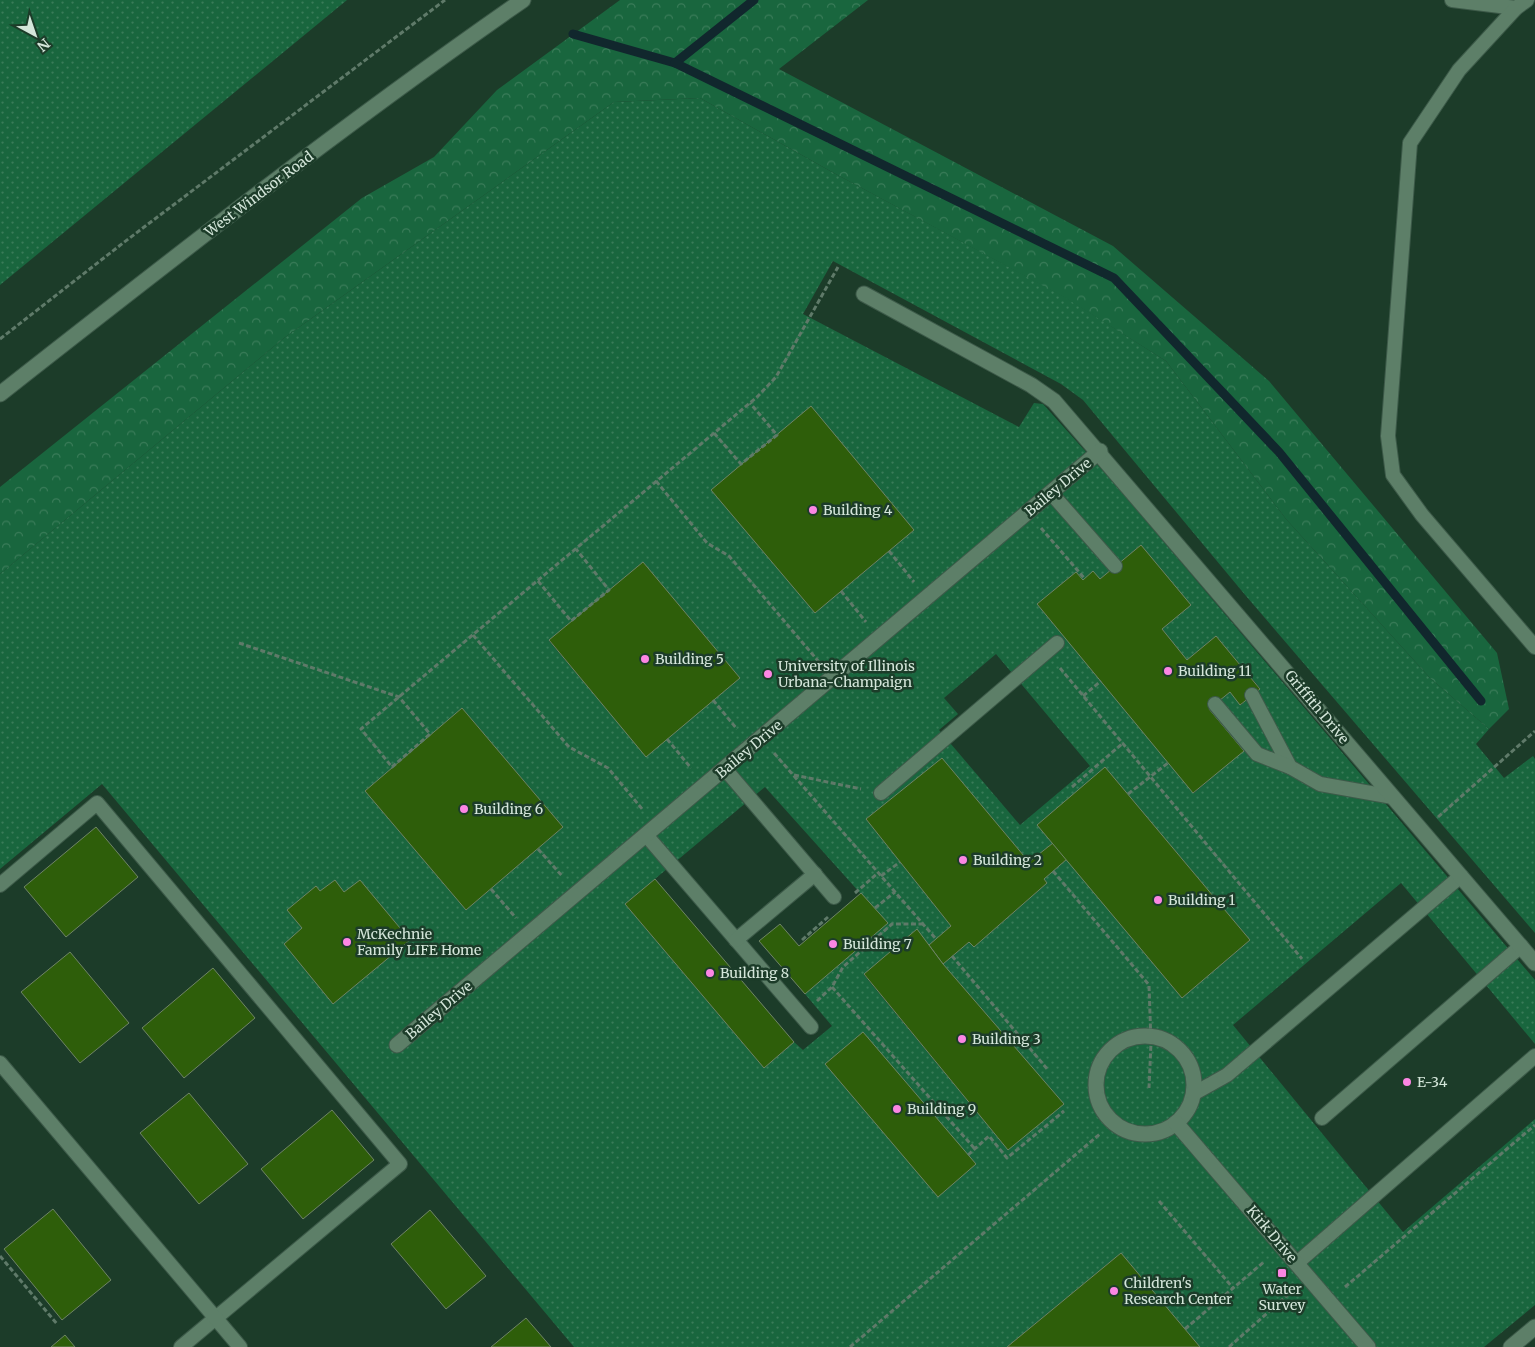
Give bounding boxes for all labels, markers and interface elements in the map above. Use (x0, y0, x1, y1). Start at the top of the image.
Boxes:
north arrow (10, 10, 60, 60)
text: N (33, 35, 53, 55)
street label: West Windsor Road (200, 147, 317, 241)
street label: Bailey Drive (1021, 454, 1095, 520)
place label: Building 4 (823, 501, 893, 519)
marker: Building 4 (807, 504, 819, 516)
place label: Building 5 (655, 650, 724, 668)
marker: Building 5 (639, 653, 651, 665)
place label: University of Illinois Urbana-Champaign (778, 657, 915, 691)
place label: Building 11 (1178, 662, 1251, 680)
marker: Building 11 (1162, 665, 1174, 677)
street label: Griffith Drive (1281, 667, 1353, 747)
marker: University of Illinois Urbana-Champaign (762, 668, 774, 680)
street label: Bailey Drive (712, 716, 786, 782)
place label: Building 6 (474, 800, 543, 818)
marker: Building 6 (458, 803, 470, 815)
place label: Building 2 (973, 851, 1042, 869)
marker: Building 2 (957, 854, 969, 866)
place label: Building 1 (1168, 891, 1235, 909)
marker: Building 1 (1152, 894, 1164, 906)
place label: McKechnie Family LIFE Home (357, 925, 481, 959)
place label: Building 7 (843, 935, 912, 953)
marker: McKechnie Family LIFE Home (341, 936, 353, 948)
marker: Building 7 (827, 938, 839, 950)
place label: Building 8 (720, 964, 789, 982)
marker: Building 8 (704, 967, 716, 979)
street label: Bailey Drive (402, 977, 476, 1043)
place label: Building 3 (972, 1030, 1041, 1048)
marker: Building 3 (956, 1033, 968, 1045)
place label: E-34 (1417, 1073, 1448, 1091)
marker: E-34 (1401, 1076, 1413, 1088)
place label: Building 9 (907, 1100, 976, 1118)
marker: Building 9 (891, 1103, 903, 1115)
street label: Kirk Drive (1243, 1202, 1301, 1266)
marker: Water Survey (1276, 1267, 1288, 1279)
place label: Children's Research Center (1124, 1274, 1232, 1308)
place label: Water Survey (1259, 1280, 1306, 1314)
marker: Children's Research Center (1108, 1285, 1120, 1297)

